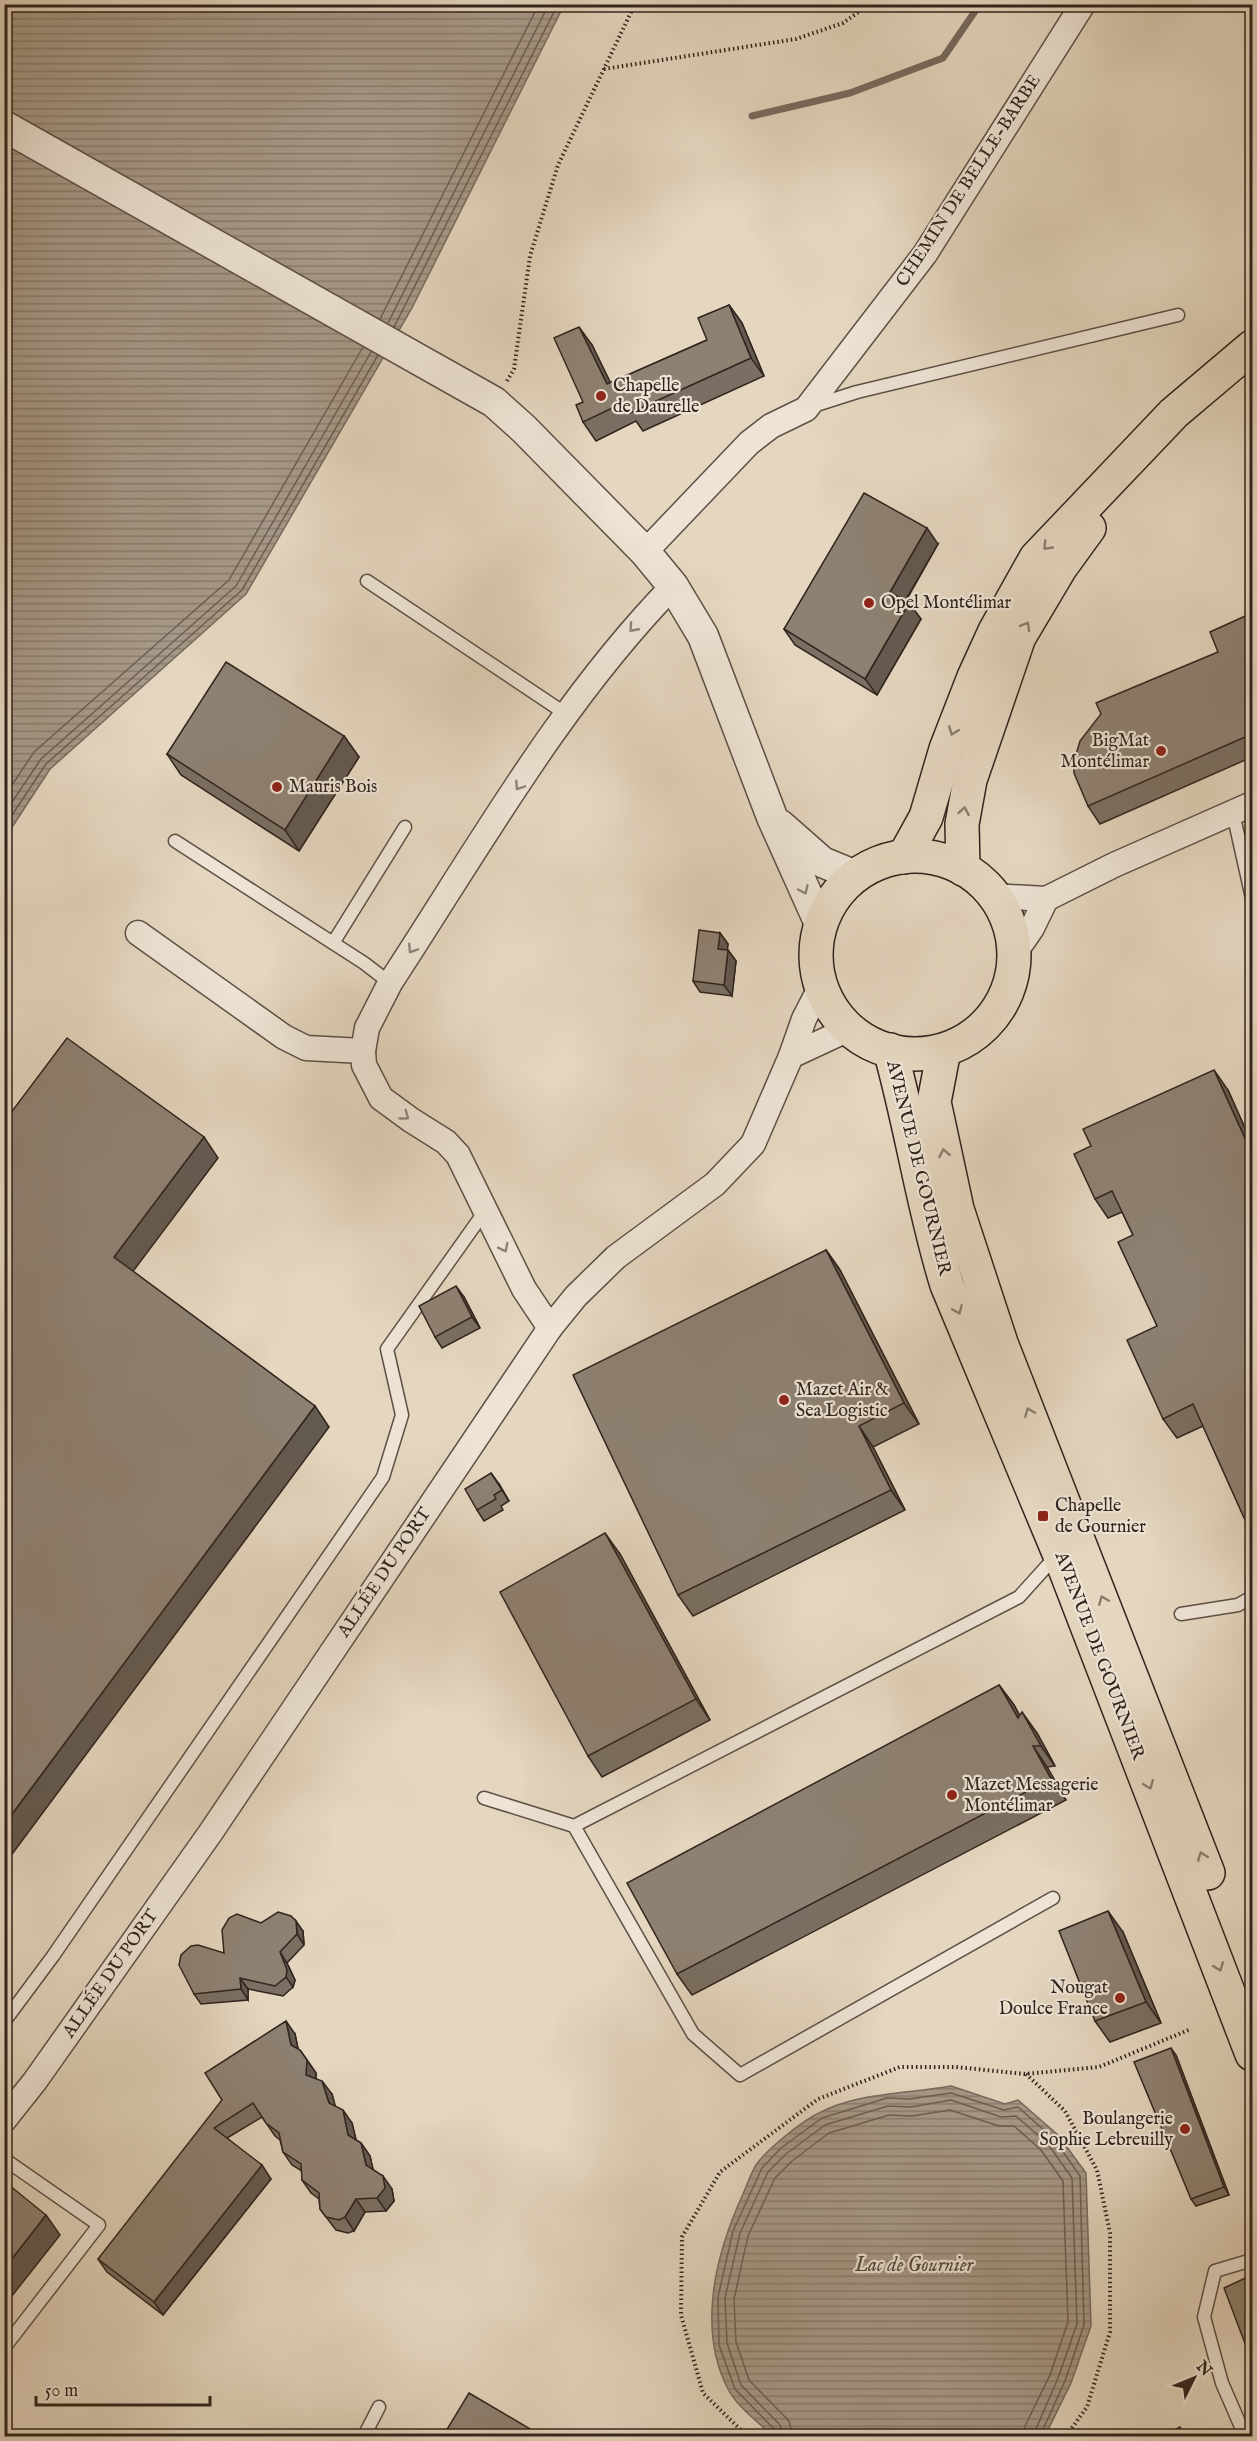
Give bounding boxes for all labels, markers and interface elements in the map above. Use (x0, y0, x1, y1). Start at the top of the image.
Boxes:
street label: CHEMIN DE BELLE-BARBE (892, 71, 1046, 291)
place label: Chapelle de Daurelle (613, 375, 699, 419)
marker: Chapelle de Daurelle (594, 389, 608, 403)
one-way arrow (1043, 540, 1054, 550)
place label: Opel Montélimar (881, 592, 1012, 615)
marker: Opel Montélimar (862, 596, 876, 610)
one-way arrow (629, 621, 640, 632)
one-way arrow (1019, 622, 1030, 632)
one-way arrow (948, 725, 960, 736)
place label: BigMat Montélimar (1061, 730, 1149, 774)
marker: BigMat Montélimar (1154, 744, 1168, 758)
place label: Mauris Bois (289, 776, 377, 799)
one-way arrow (515, 779, 526, 790)
marker: Mauris Bois (270, 780, 284, 794)
one-way arrow (957, 806, 970, 816)
one-way arrow (796, 883, 808, 894)
one-way arrow (408, 942, 419, 953)
street label: AVENUE DE GOURNIER (880, 1057, 956, 1279)
one-way arrow (398, 1108, 409, 1119)
one-way arrow (938, 1148, 951, 1158)
one-way arrow (496, 1242, 508, 1253)
one-way arrow (950, 1303, 962, 1314)
place label: Mazet Air & Sea Logistic (796, 1379, 888, 1423)
marker: Mazet Air & Sea Logistic (777, 1393, 791, 1407)
one-way arrow (1023, 1407, 1036, 1418)
place label: Chapelle de Gournier (1055, 1495, 1146, 1539)
street label: ALLÉE DU PORT (331, 1503, 437, 1643)
marker: Chapelle de Gournier (1036, 1509, 1050, 1523)
street label: AVENUE DE GOURNIER (1048, 1548, 1150, 1764)
one-way arrow (1098, 1595, 1110, 1606)
place label: Mazet Messagerie Montélimar (964, 1774, 1099, 1818)
one-way arrow (1142, 1779, 1154, 1790)
marker: Mazet Messagerie Montélimar (945, 1788, 959, 1802)
one-way arrow (1196, 1852, 1209, 1862)
street label: ALLÉE DU PORT (56, 1904, 164, 2044)
one-way arrow (1212, 1961, 1225, 1972)
place label: Nougat Doulce France (999, 1977, 1108, 2021)
marker: Nougat Doulce France (1113, 1991, 1127, 2005)
place label: Boulangerie Sophie Lebreuilly (1040, 2108, 1173, 2152)
marker: Boulangerie Sophie Lebreuilly (1178, 2122, 1192, 2136)
water label: Lac de Gournier (854, 2253, 974, 2278)
north arrow (1164, 2348, 1224, 2408)
text: N (1191, 2357, 1216, 2381)
scale bar (36, 2369, 210, 2407)
text: 50 m (45, 2380, 78, 2403)

